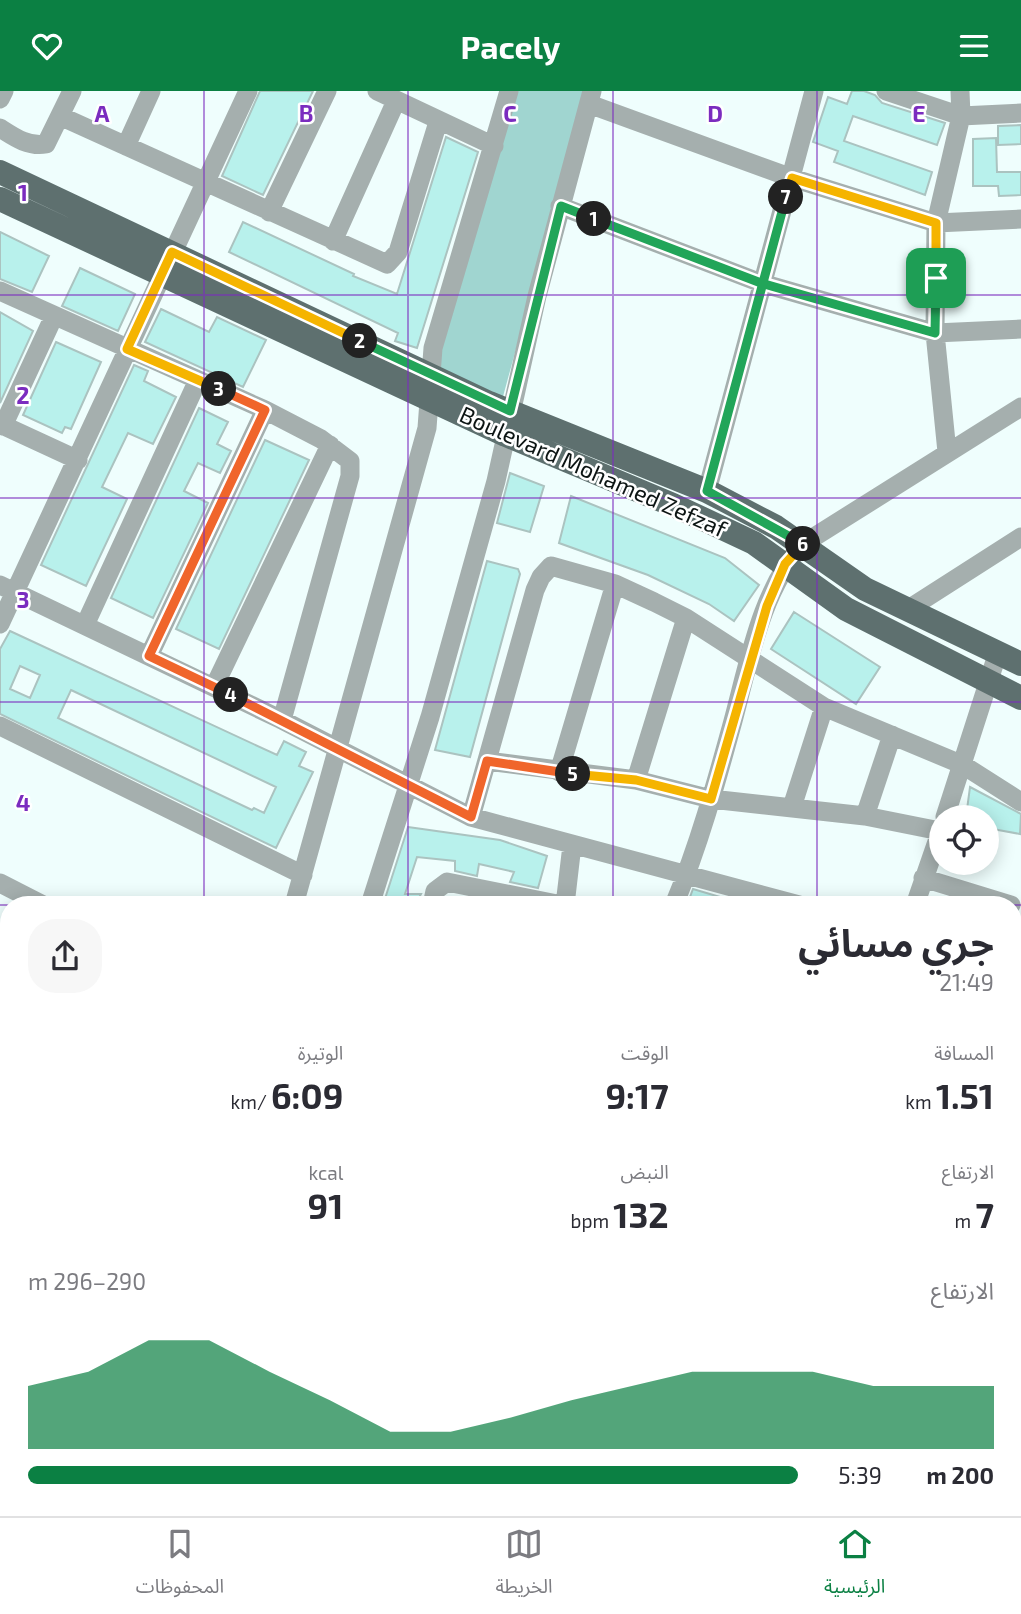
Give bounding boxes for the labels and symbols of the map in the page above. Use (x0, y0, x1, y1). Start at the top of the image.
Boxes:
text: A (94, 99, 110, 127)
text: B (299, 99, 313, 127)
text: C (503, 99, 517, 127)
text: D (707, 99, 723, 127)
text: E (912, 99, 926, 127)
text: 1 (18, 178, 28, 206)
pin: 7 (768, 179, 804, 215)
pin: 1 (576, 201, 612, 237)
pin (906, 248, 966, 308)
pin: 2 (342, 323, 378, 359)
pin: 3 (202, 371, 236, 407)
text: 2 (16, 381, 30, 409)
street label: Boulevard Mohamed Zefzaf (456, 400, 732, 543)
pin: 6 (786, 526, 820, 561)
text: 3 (16, 585, 30, 613)
pin: 4 (214, 677, 248, 713)
pin: 5 (556, 757, 590, 791)
text: 4 (16, 788, 30, 816)

